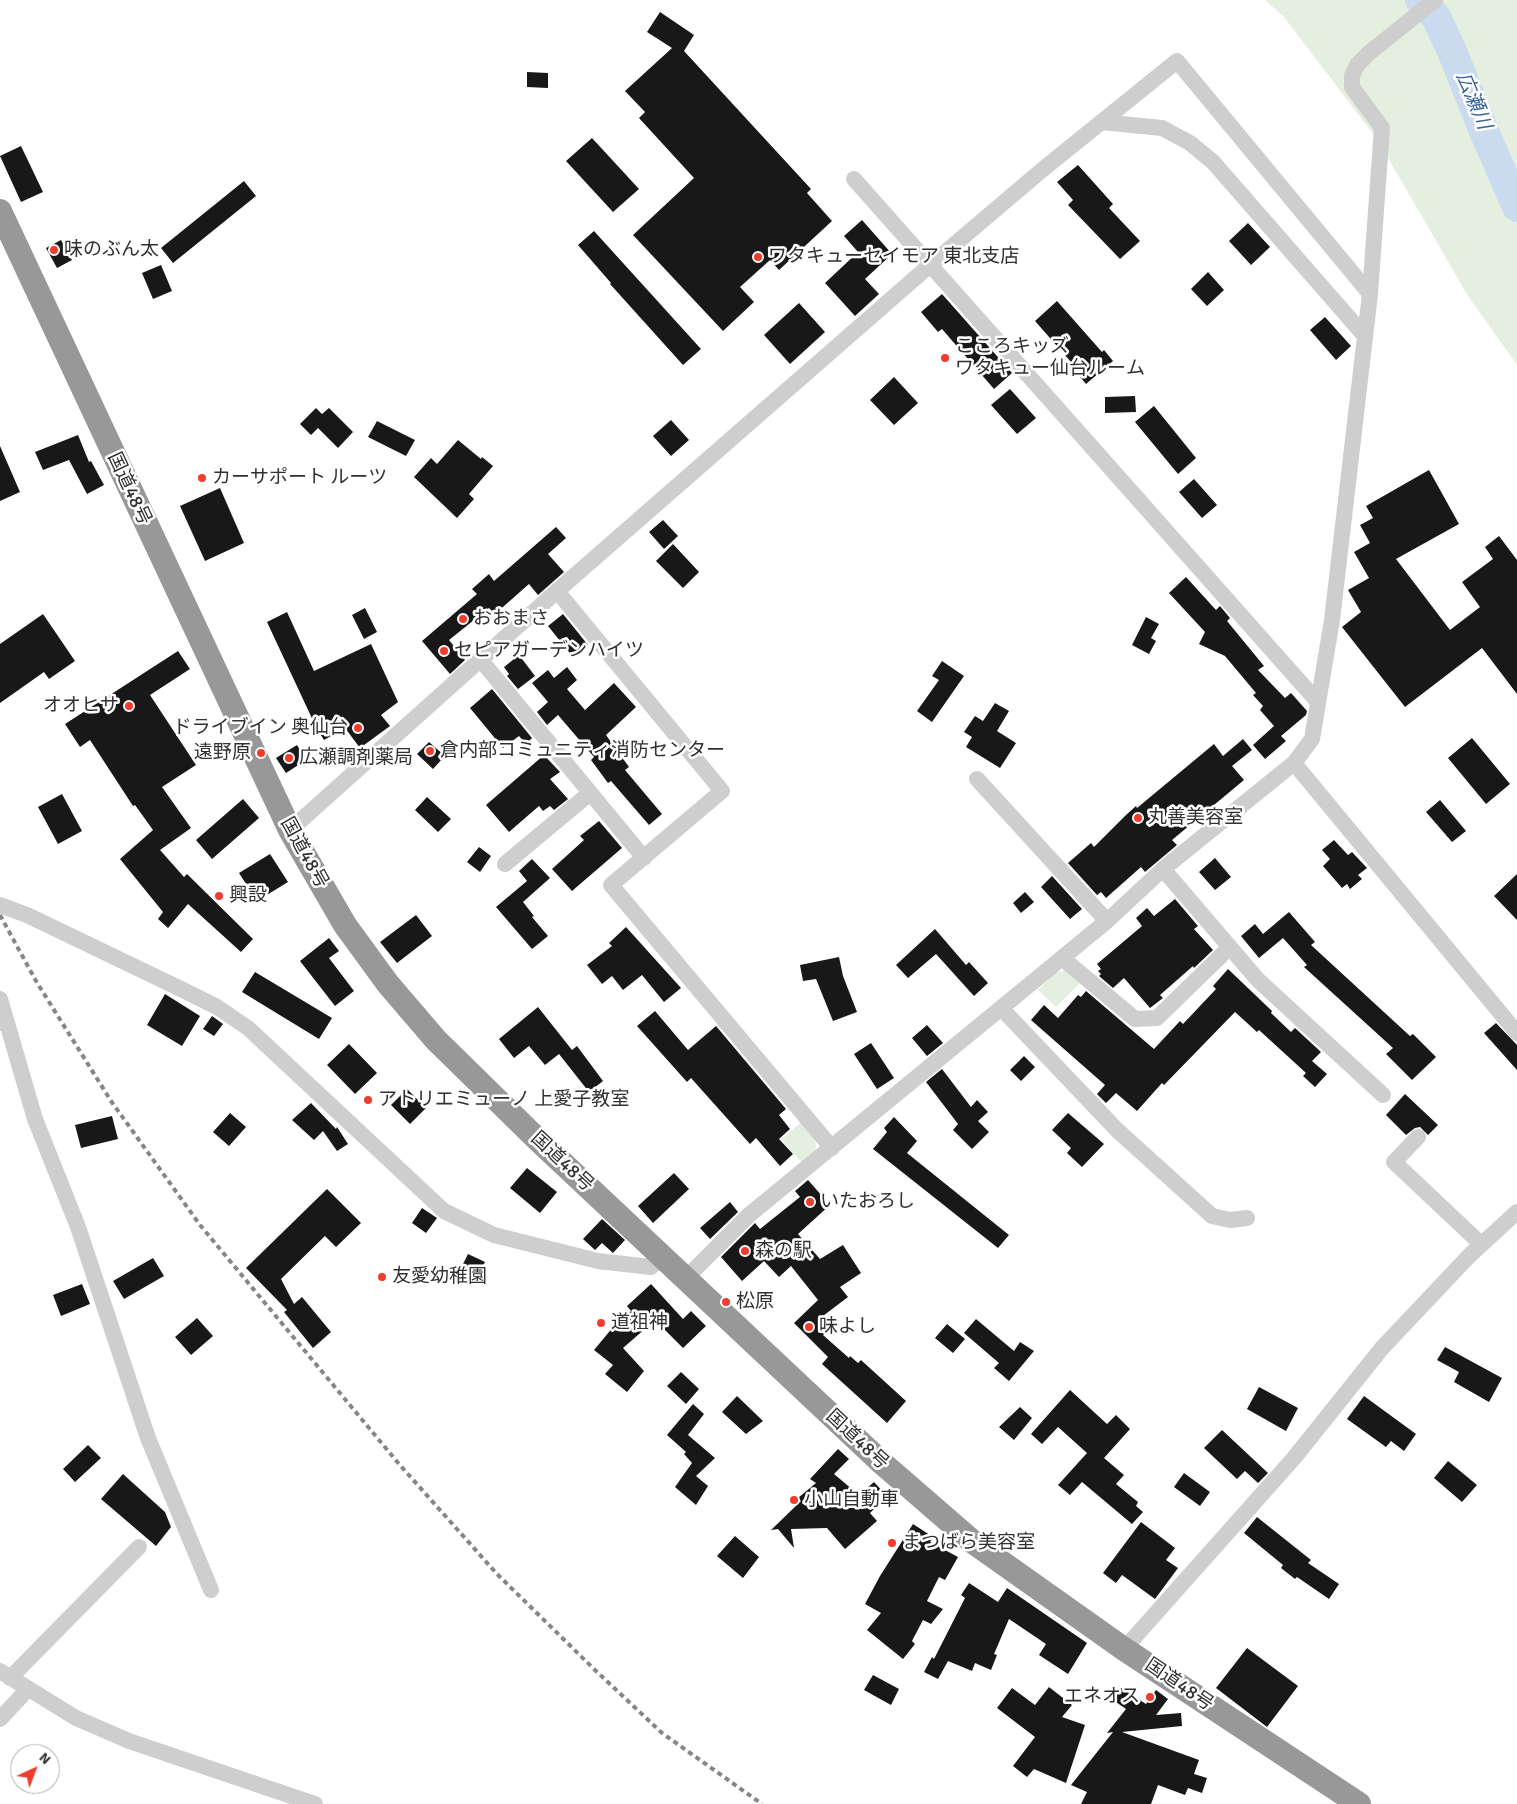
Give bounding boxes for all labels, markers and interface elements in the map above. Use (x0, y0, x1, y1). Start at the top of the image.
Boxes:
water label: 広瀬川 (1450, 69, 1496, 133)
place label: 味のぶん太 (64, 239, 159, 261)
marker: 味のぶん太 (48, 244, 60, 256)
place label: ワタキューセイモア 東北支店 (768, 246, 1019, 268)
marker: ワタキューセイモア 東北支店 (752, 251, 764, 263)
place label: こころキッズ ワタキュー仙台ルーム (955, 336, 1145, 380)
marker: こころキッズ ワタキュー仙台ルーム (939, 352, 951, 364)
street label: 国道48号 (102, 449, 156, 529)
place label: カーサポート ルーツ (212, 467, 387, 489)
marker: カーサポート ルーツ (196, 472, 208, 484)
place label: おおまさ (473, 608, 549, 630)
marker: おおまさ (457, 613, 469, 625)
place label: セピアガーデンハイツ (454, 640, 644, 662)
marker: セピアガーデンハイツ (438, 645, 450, 657)
place label: オオヒサ (43, 695, 119, 717)
marker: オオヒサ (123, 700, 135, 712)
place label: ドライブイン 奥仙台 (173, 717, 348, 739)
marker: ドライブイン 奥仙台 (352, 722, 364, 734)
place label: 倉内部コミュニティ消防センター (440, 740, 725, 762)
place label: 遠野原 (194, 742, 251, 764)
marker: 倉内部コミュニティ消防センター (424, 745, 436, 757)
marker: 遠野原 (255, 747, 267, 759)
place label: 広瀬調剤薬局 (299, 747, 413, 769)
marker: 広瀬調剤薬局 (283, 752, 295, 764)
place label: 丸善美容室 (1148, 807, 1243, 829)
marker: 丸善美容室 (1132, 812, 1144, 824)
street label: 国道48号 (275, 814, 333, 892)
place label: 興設 (229, 885, 267, 907)
marker: 興設 (213, 890, 225, 902)
place label: アトリエミューノ 上愛子教室 (378, 1089, 629, 1111)
marker: アトリエミューノ 上愛子教室 (362, 1094, 374, 1106)
street label: 国道48号 (526, 1127, 598, 1197)
place label: いたおろし (820, 1191, 915, 1213)
marker: いたおろし (804, 1196, 816, 1208)
place label: 森の駅 (755, 1240, 812, 1262)
marker: 森の駅 (739, 1245, 751, 1257)
place label: 友愛幼稚園 (392, 1266, 487, 1288)
marker: 友愛幼稚園 (376, 1271, 388, 1283)
place label: 松原 (736, 1291, 774, 1313)
marker: 松原 (720, 1296, 732, 1308)
place label: 道祖神 (611, 1312, 668, 1334)
place label: 味よし (819, 1316, 876, 1338)
marker: 道祖神 (595, 1317, 607, 1329)
marker: 味よし (803, 1321, 815, 1333)
street label: 国道48号 (821, 1405, 893, 1475)
place label: 小山自動車 (804, 1489, 899, 1511)
marker: 小山自動車 (788, 1494, 800, 1506)
place label: まつばら美容室 (902, 1532, 1035, 1554)
marker: まつばら美容室 (886, 1537, 898, 1549)
street label: 国道48号 (1140, 1654, 1218, 1716)
place label: エネオス (1064, 1686, 1140, 1708)
marker: エネオス (1144, 1691, 1156, 1703)
north arrow (10, 1744, 60, 1794)
text: N (36, 1749, 54, 1768)

